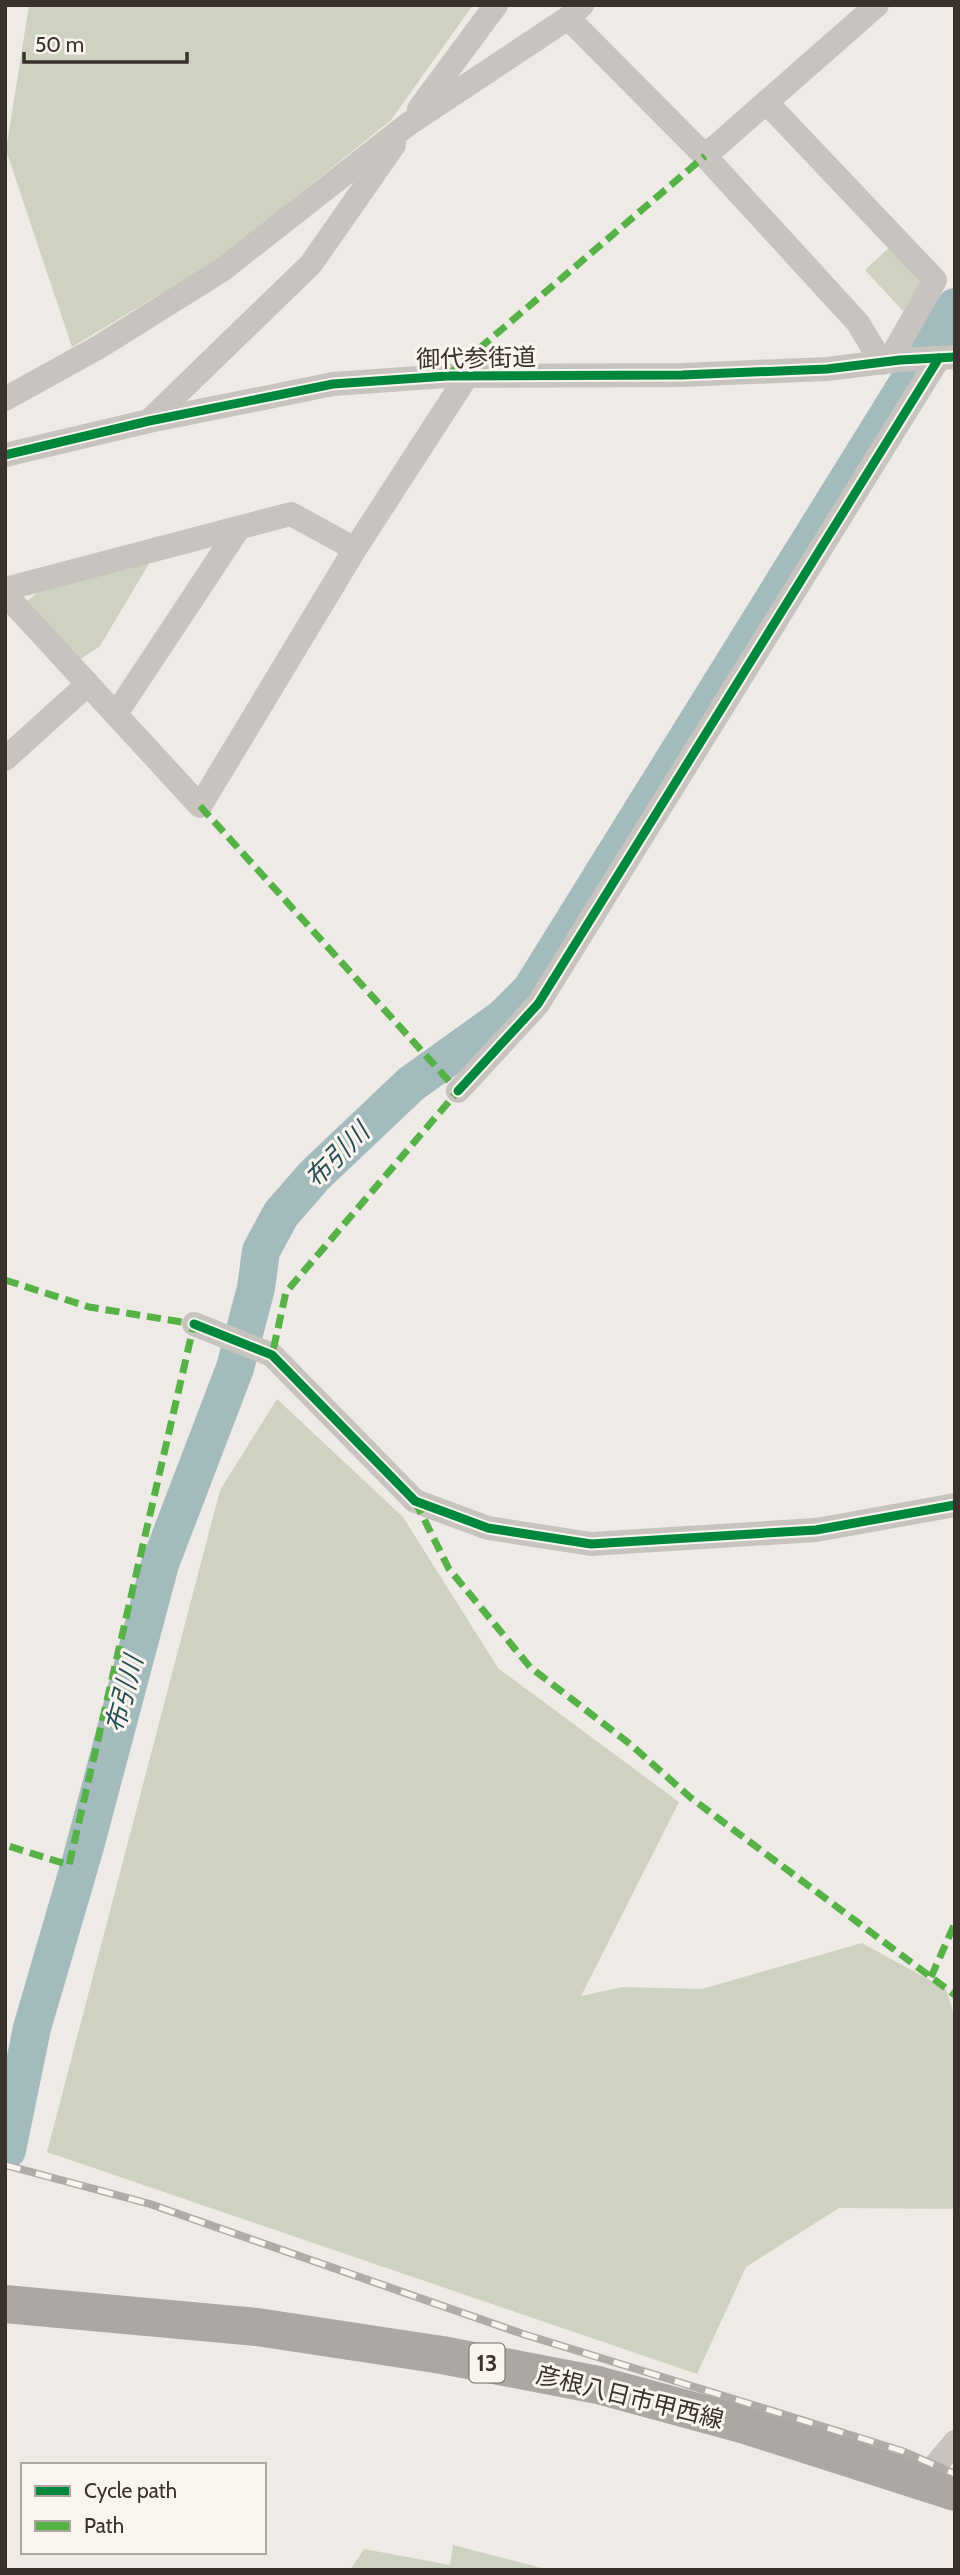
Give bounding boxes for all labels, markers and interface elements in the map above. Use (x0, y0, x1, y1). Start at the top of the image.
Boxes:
scale bar (24, 21, 187, 65)
text: 50 m (35, 32, 84, 57)
street label: 御代参街道 (416, 342, 536, 374)
water label: 布引川 (298, 1114, 378, 1194)
water label: 布引川 (98, 1649, 150, 1736)
road number: 13 (470, 2344, 504, 2382)
street label: 彦根八日市甲西線 (533, 2360, 727, 2434)
legend (21, 2463, 266, 2554)
text: Cycle path (84, 2478, 177, 2503)
text: Path (84, 2513, 124, 2538)

